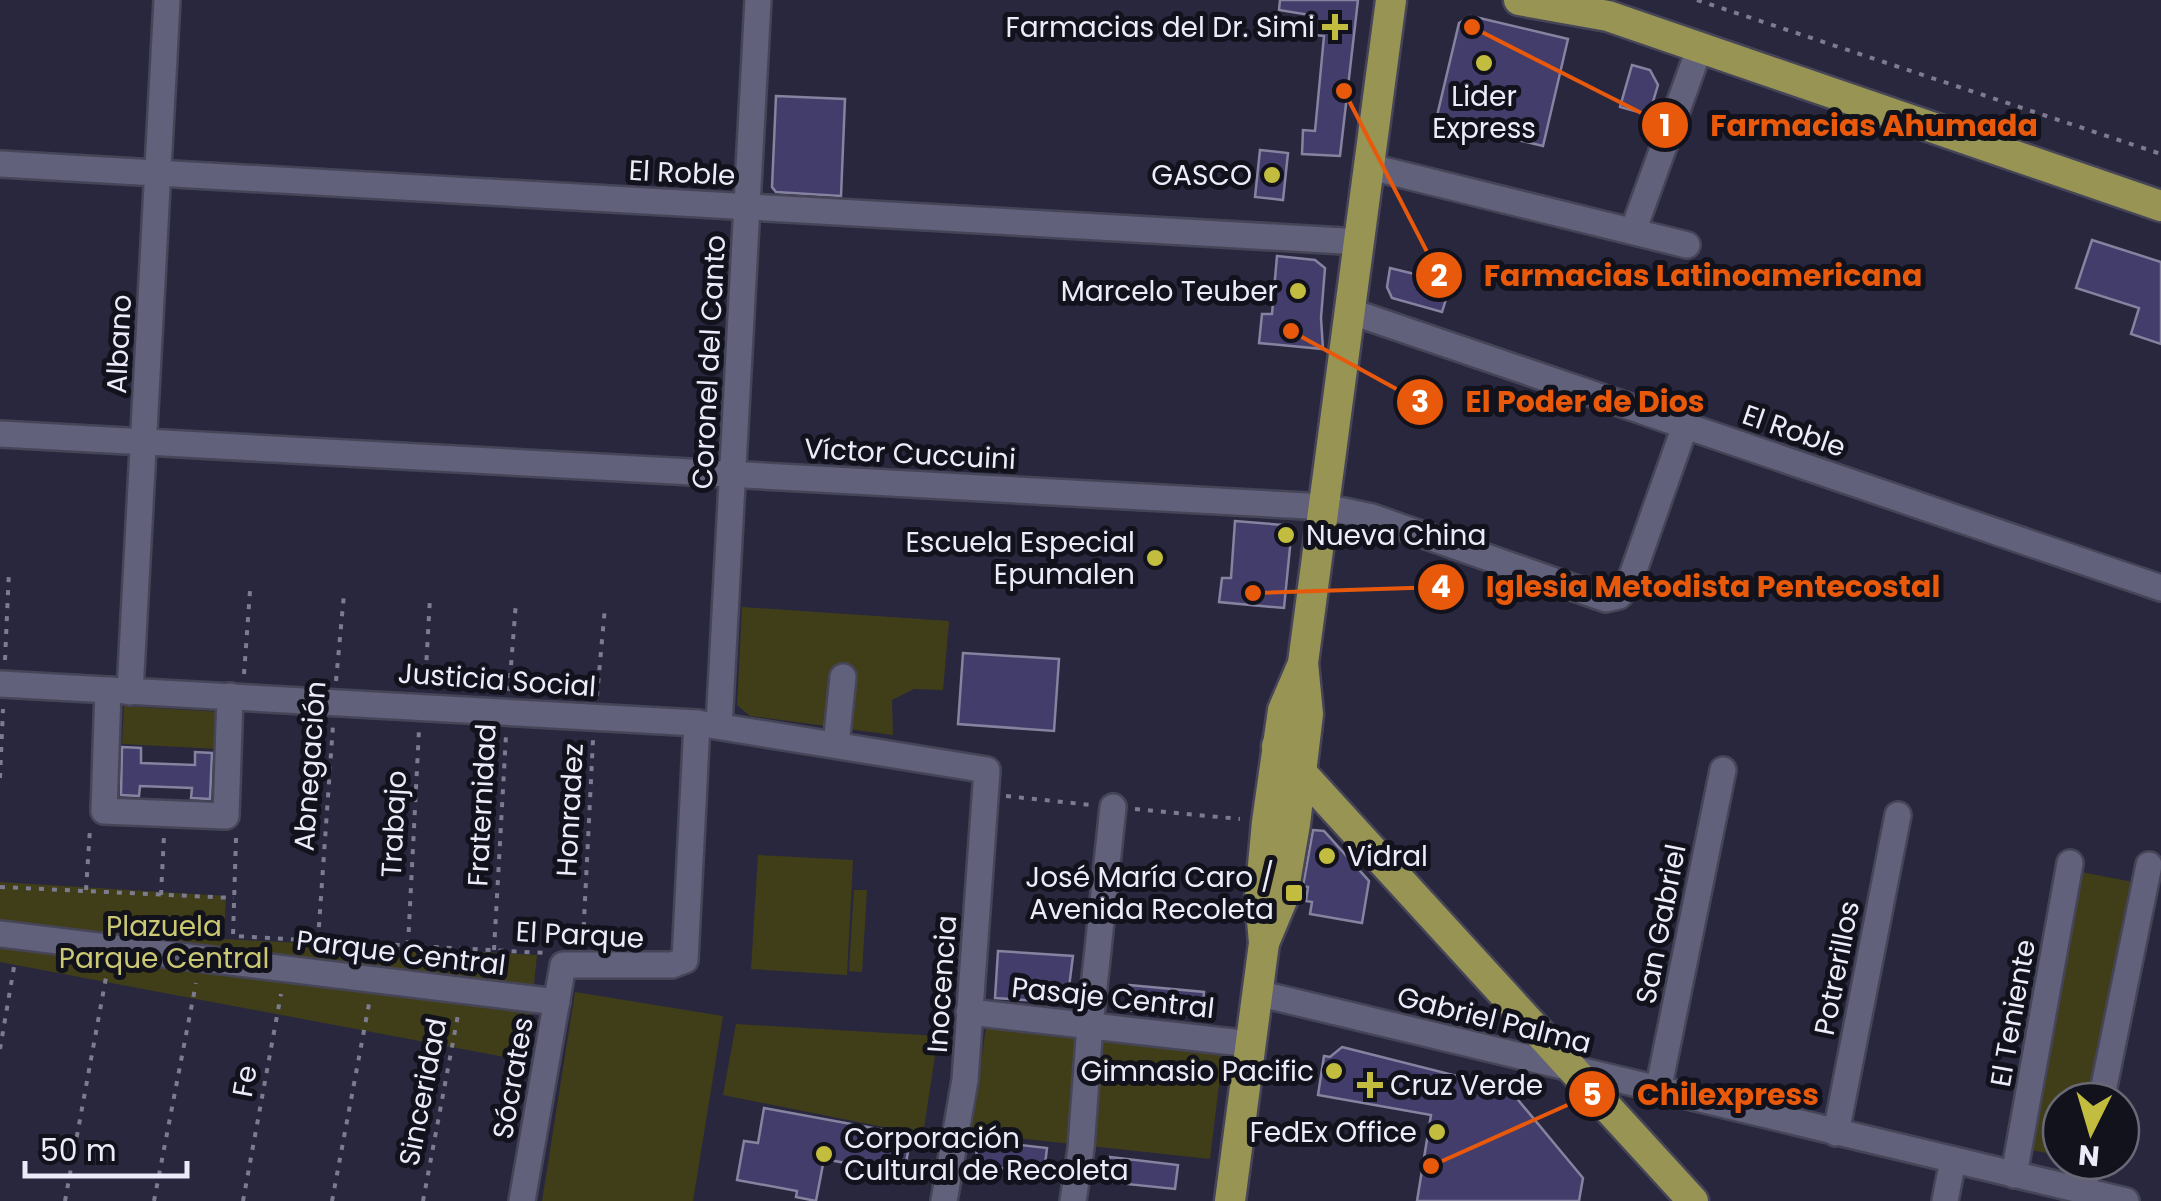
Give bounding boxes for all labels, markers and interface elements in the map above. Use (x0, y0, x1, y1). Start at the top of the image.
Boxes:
place label: Farmacias del Dr. Simi (1006, 8, 1315, 47)
marker: Farmacias del Dr. Simi (1324, 16, 1346, 38)
marker: Lider Express (1473, 52, 1495, 74)
place label: Lider Express (1432, 77, 1536, 148)
callout: Farmacias Ahumada (1640, 95, 2057, 155)
text: 1 (1659, 104, 1671, 147)
text: Farmacias Ahumada (1710, 104, 2038, 147)
street label: El Roble (628, 151, 736, 195)
place label: GASCO (1151, 156, 1252, 195)
marker: GASCO (1261, 164, 1283, 186)
street label: Coronel del Canto (683, 234, 735, 490)
callout: Farmacias Latinoamericana (1414, 245, 1942, 305)
text: 2 (1430, 254, 1448, 297)
text: Farmacias Latinoamericana (1484, 254, 1922, 297)
place label: Marcelo Teuber (1061, 272, 1278, 311)
marker: Marcelo Teuber (1287, 280, 1309, 302)
street label: Albano (97, 293, 141, 395)
callout: El Poder de Dios (1395, 372, 1724, 432)
text: 3 (1411, 380, 1429, 423)
text: El Poder de Dios (1465, 380, 1705, 423)
street label: El Roble (1737, 395, 1851, 467)
street label: Víctor Cuccuini (803, 429, 1017, 479)
place label: Nueva China (1306, 516, 1486, 555)
place label: Escuela Especial Epumalen (905, 523, 1135, 594)
marker: Nueva China (1275, 524, 1297, 546)
marker: Escuela Especial Epumalen (1144, 547, 1166, 569)
callout: Iglesia Metodista Pentecostal (1416, 557, 1960, 617)
text: 4 (1431, 565, 1451, 608)
text: Iglesia Metodista Pentecostal (1486, 565, 1940, 608)
street label: Justicia Social (396, 654, 598, 706)
street label: Abnegación (285, 680, 335, 852)
street label: Fraternidad (458, 723, 506, 887)
street label: Honradez (547, 742, 593, 878)
street label: Trabajo (372, 769, 416, 879)
place label: Vidral (1347, 837, 1428, 876)
street label: San Gabriel (1626, 841, 1696, 1007)
marker: Vidral (1316, 845, 1338, 867)
place label: José María Caro / Avenida Recoleta (1025, 858, 1274, 929)
marker: José María Caro / Avenida Recoleta (1283, 882, 1305, 904)
street label: Potrerillos (1805, 898, 1869, 1038)
park label: Plazuela Parque Central (59, 907, 269, 978)
street label: El Parque (515, 912, 645, 958)
street label: Inocencia (918, 914, 966, 1054)
street label: Parque Central (294, 921, 508, 985)
street label: El Teniente (1981, 936, 2045, 1090)
street label: Pasaje Central (1010, 968, 1216, 1028)
street label: Gabriel Palma (1393, 977, 1595, 1063)
street label: Sócrates (483, 1014, 543, 1142)
street label: Sinceridad (390, 1015, 456, 1169)
place label: Gimnasio Pacific (1081, 1052, 1314, 1091)
marker: Gimnasio Pacific (1323, 1060, 1345, 1082)
street label: Fe (223, 1062, 267, 1100)
callout: Chilexpress (1567, 1064, 1839, 1124)
place label: Cruz Verde (1390, 1066, 1543, 1105)
text: 5 (1582, 1073, 1602, 1116)
text: Chilexpress (1637, 1073, 1819, 1116)
marker: Cruz Verde (1359, 1074, 1381, 1096)
north arrow (2041, 1081, 2141, 1181)
place label: FedEx Office (1250, 1113, 1417, 1152)
scale bar (25, 1116, 188, 1178)
place label: Corporación Cultural de Recoleta (844, 1119, 1129, 1190)
marker: FedEx Office (1426, 1121, 1448, 1143)
text: 50 m (40, 1129, 117, 1172)
text: N (2077, 1135, 2101, 1176)
marker: Corporación Cultural de Recoleta (813, 1143, 835, 1165)

